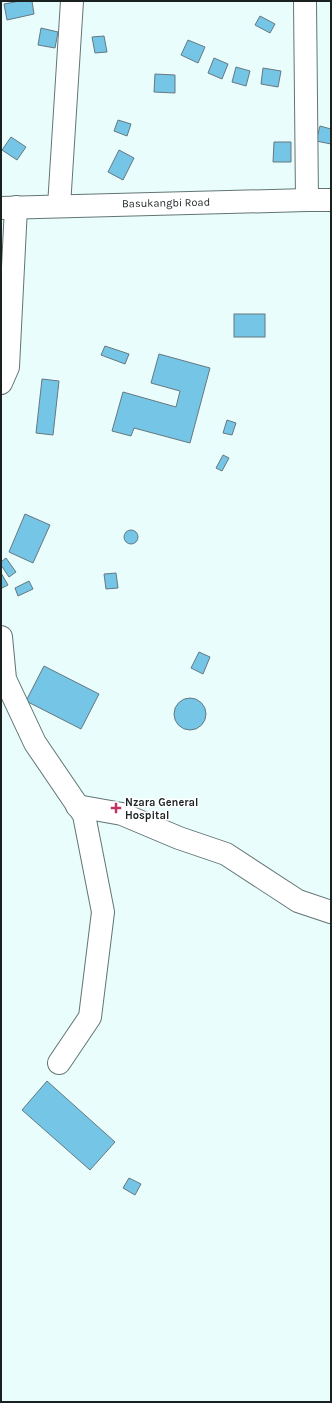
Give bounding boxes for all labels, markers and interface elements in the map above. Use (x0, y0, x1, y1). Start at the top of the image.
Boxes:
street label: Basukangbi Road (122, 196, 210, 210)
place label: Nzara General Hospital (125, 796, 198, 822)
marker: Nzara General Hospital (110, 802, 122, 814)

